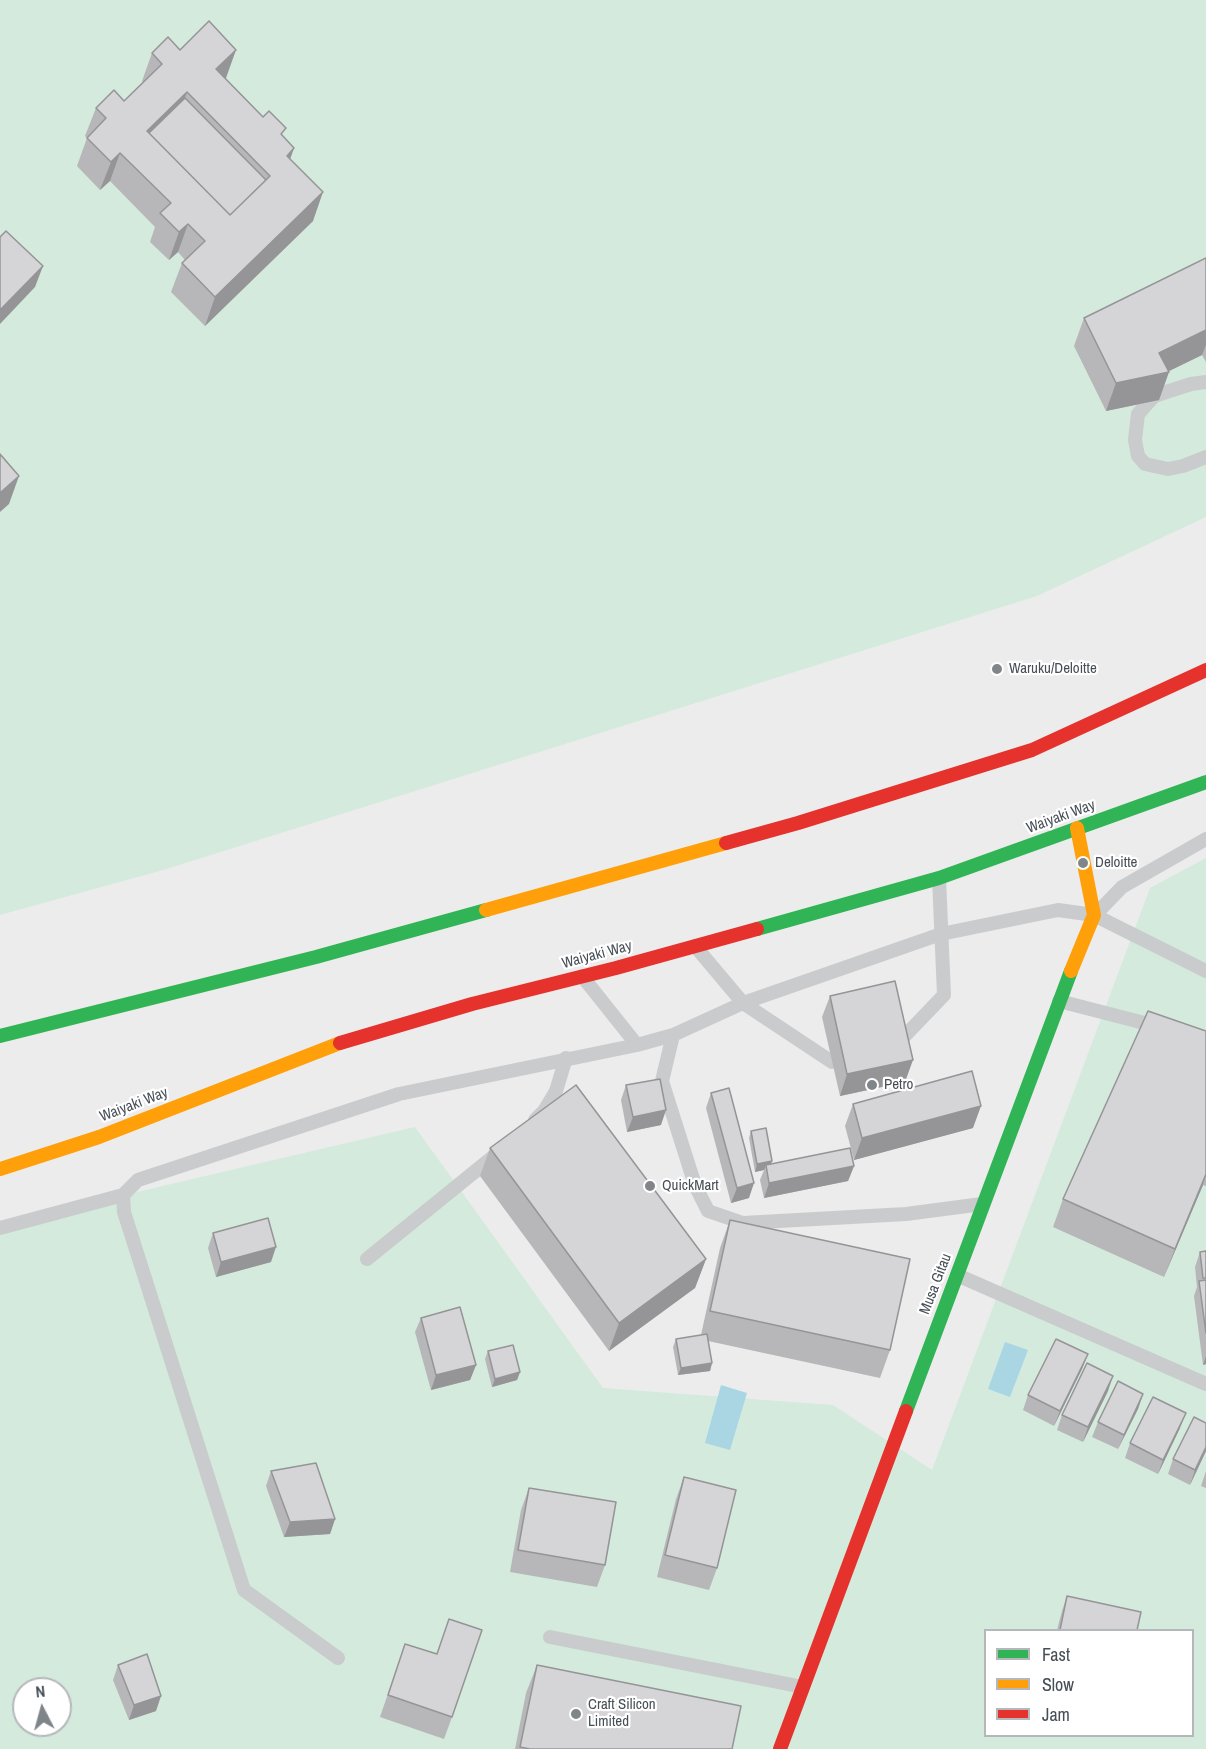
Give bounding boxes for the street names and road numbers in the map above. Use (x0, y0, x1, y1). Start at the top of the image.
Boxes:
street label: Waiyaki Way (1024, 796, 1098, 838)
street label: Waiyaki Way (560, 937, 634, 973)
street label: Waiyaki Way (97, 1084, 171, 1126)
street label: Musa Gitau (916, 1251, 956, 1317)

